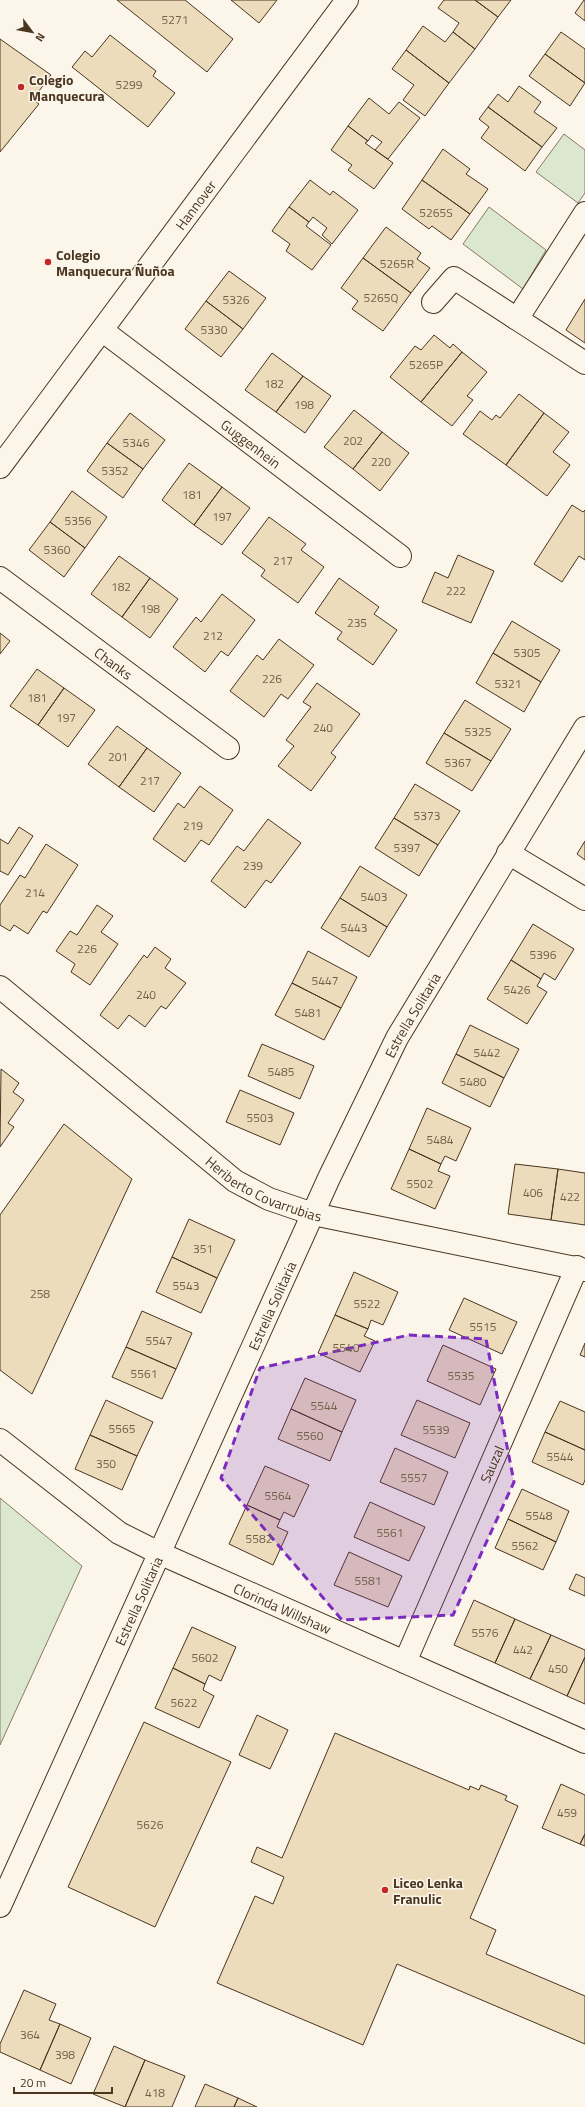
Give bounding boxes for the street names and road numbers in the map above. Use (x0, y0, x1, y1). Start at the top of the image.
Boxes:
street label: Hannover (169, 175, 221, 234)
street label: Guggenhein (217, 414, 286, 473)
street label: Chanks (90, 642, 137, 684)
street label: Estrella Solitaria (379, 968, 445, 1061)
street label: Heriberto Covarrubias (201, 1151, 324, 1226)
street label: Estrella Solitaria (242, 1258, 301, 1353)
street label: Sauzal (474, 1442, 509, 1486)
street label: Estrella Solitaria (109, 1553, 167, 1649)
street label: Clorinda Willshaw (230, 1577, 335, 1639)

